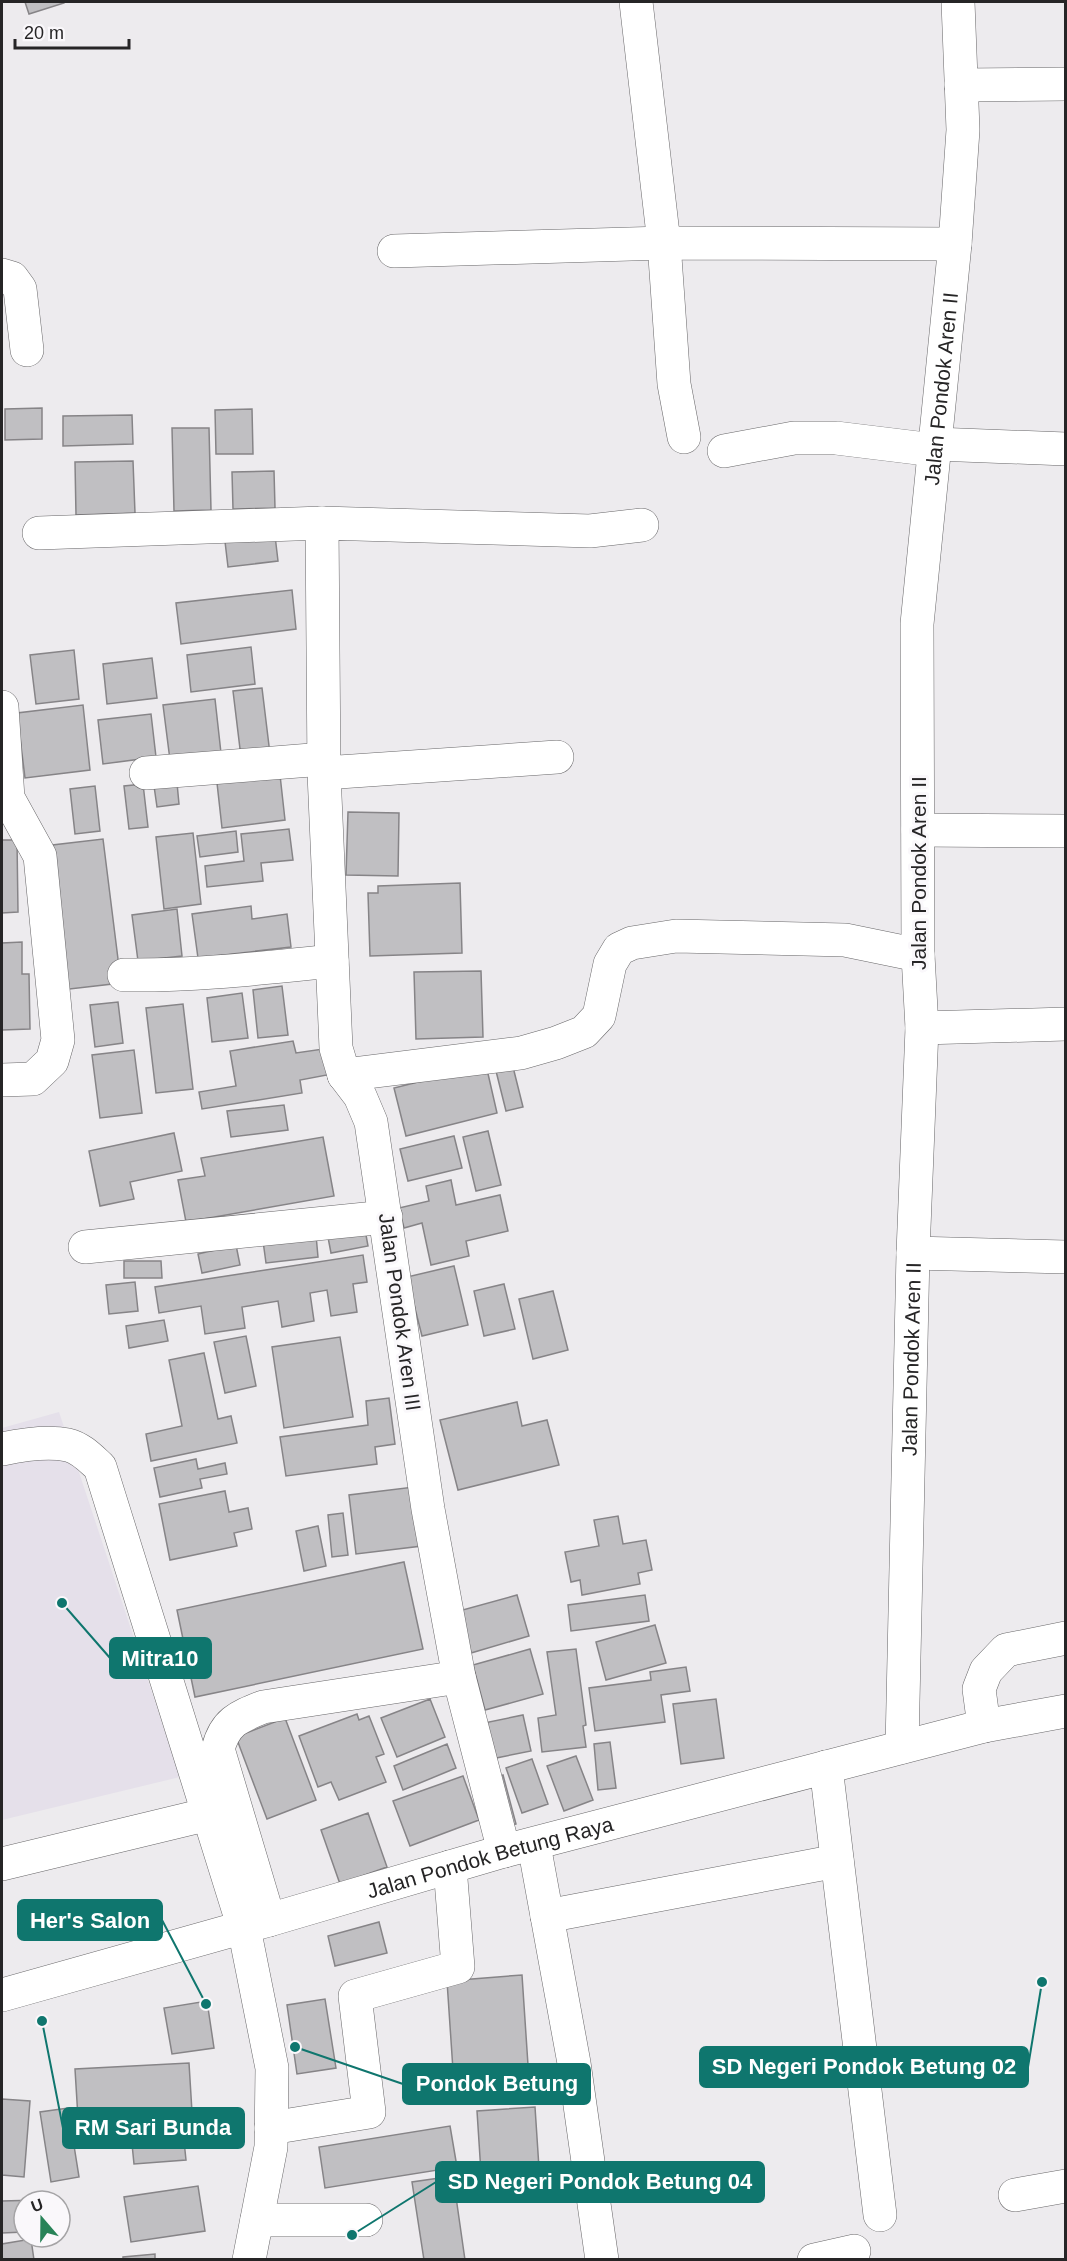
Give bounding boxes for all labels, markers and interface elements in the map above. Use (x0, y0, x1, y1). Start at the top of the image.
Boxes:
scale bar (15, 12, 129, 50)
text: 20 m (24, 23, 64, 43)
street label: Jalan Pondok Aren II (919, 291, 962, 486)
street label: Jalan Pondok Aren II (907, 776, 930, 970)
street label: Jalan Pondok Aren III (375, 1212, 425, 1412)
street label: Jalan Pondok Aren II (897, 1262, 924, 1456)
callout: Mitra10 (110, 1638, 211, 1678)
text: Mitra10 (121, 1646, 199, 1671)
street label: Jalan Pondok Betung Raya (364, 1812, 616, 1902)
callout: Her's Salon (18, 1900, 162, 1940)
text: Her's Salon (30, 1908, 150, 1933)
callout: SD Negeri Pondok Betung 02 (700, 2047, 1028, 2087)
text: SD Negeri Pondok Betung 02 (712, 2054, 1016, 2079)
callout: Pondok Betung (403, 2064, 590, 2104)
text: Pondok Betung (416, 2071, 578, 2096)
callout: RM Sari Bunda (63, 2108, 244, 2148)
text: RM Sari Bunda (75, 2115, 232, 2140)
callout: SD Negeri Pondok Betung 04 (436, 2162, 764, 2202)
text: SD Negeri Pondok Betung 04 (448, 2169, 753, 2194)
north arrow (12, 2189, 72, 2249)
text: U (29, 2195, 45, 2215)

